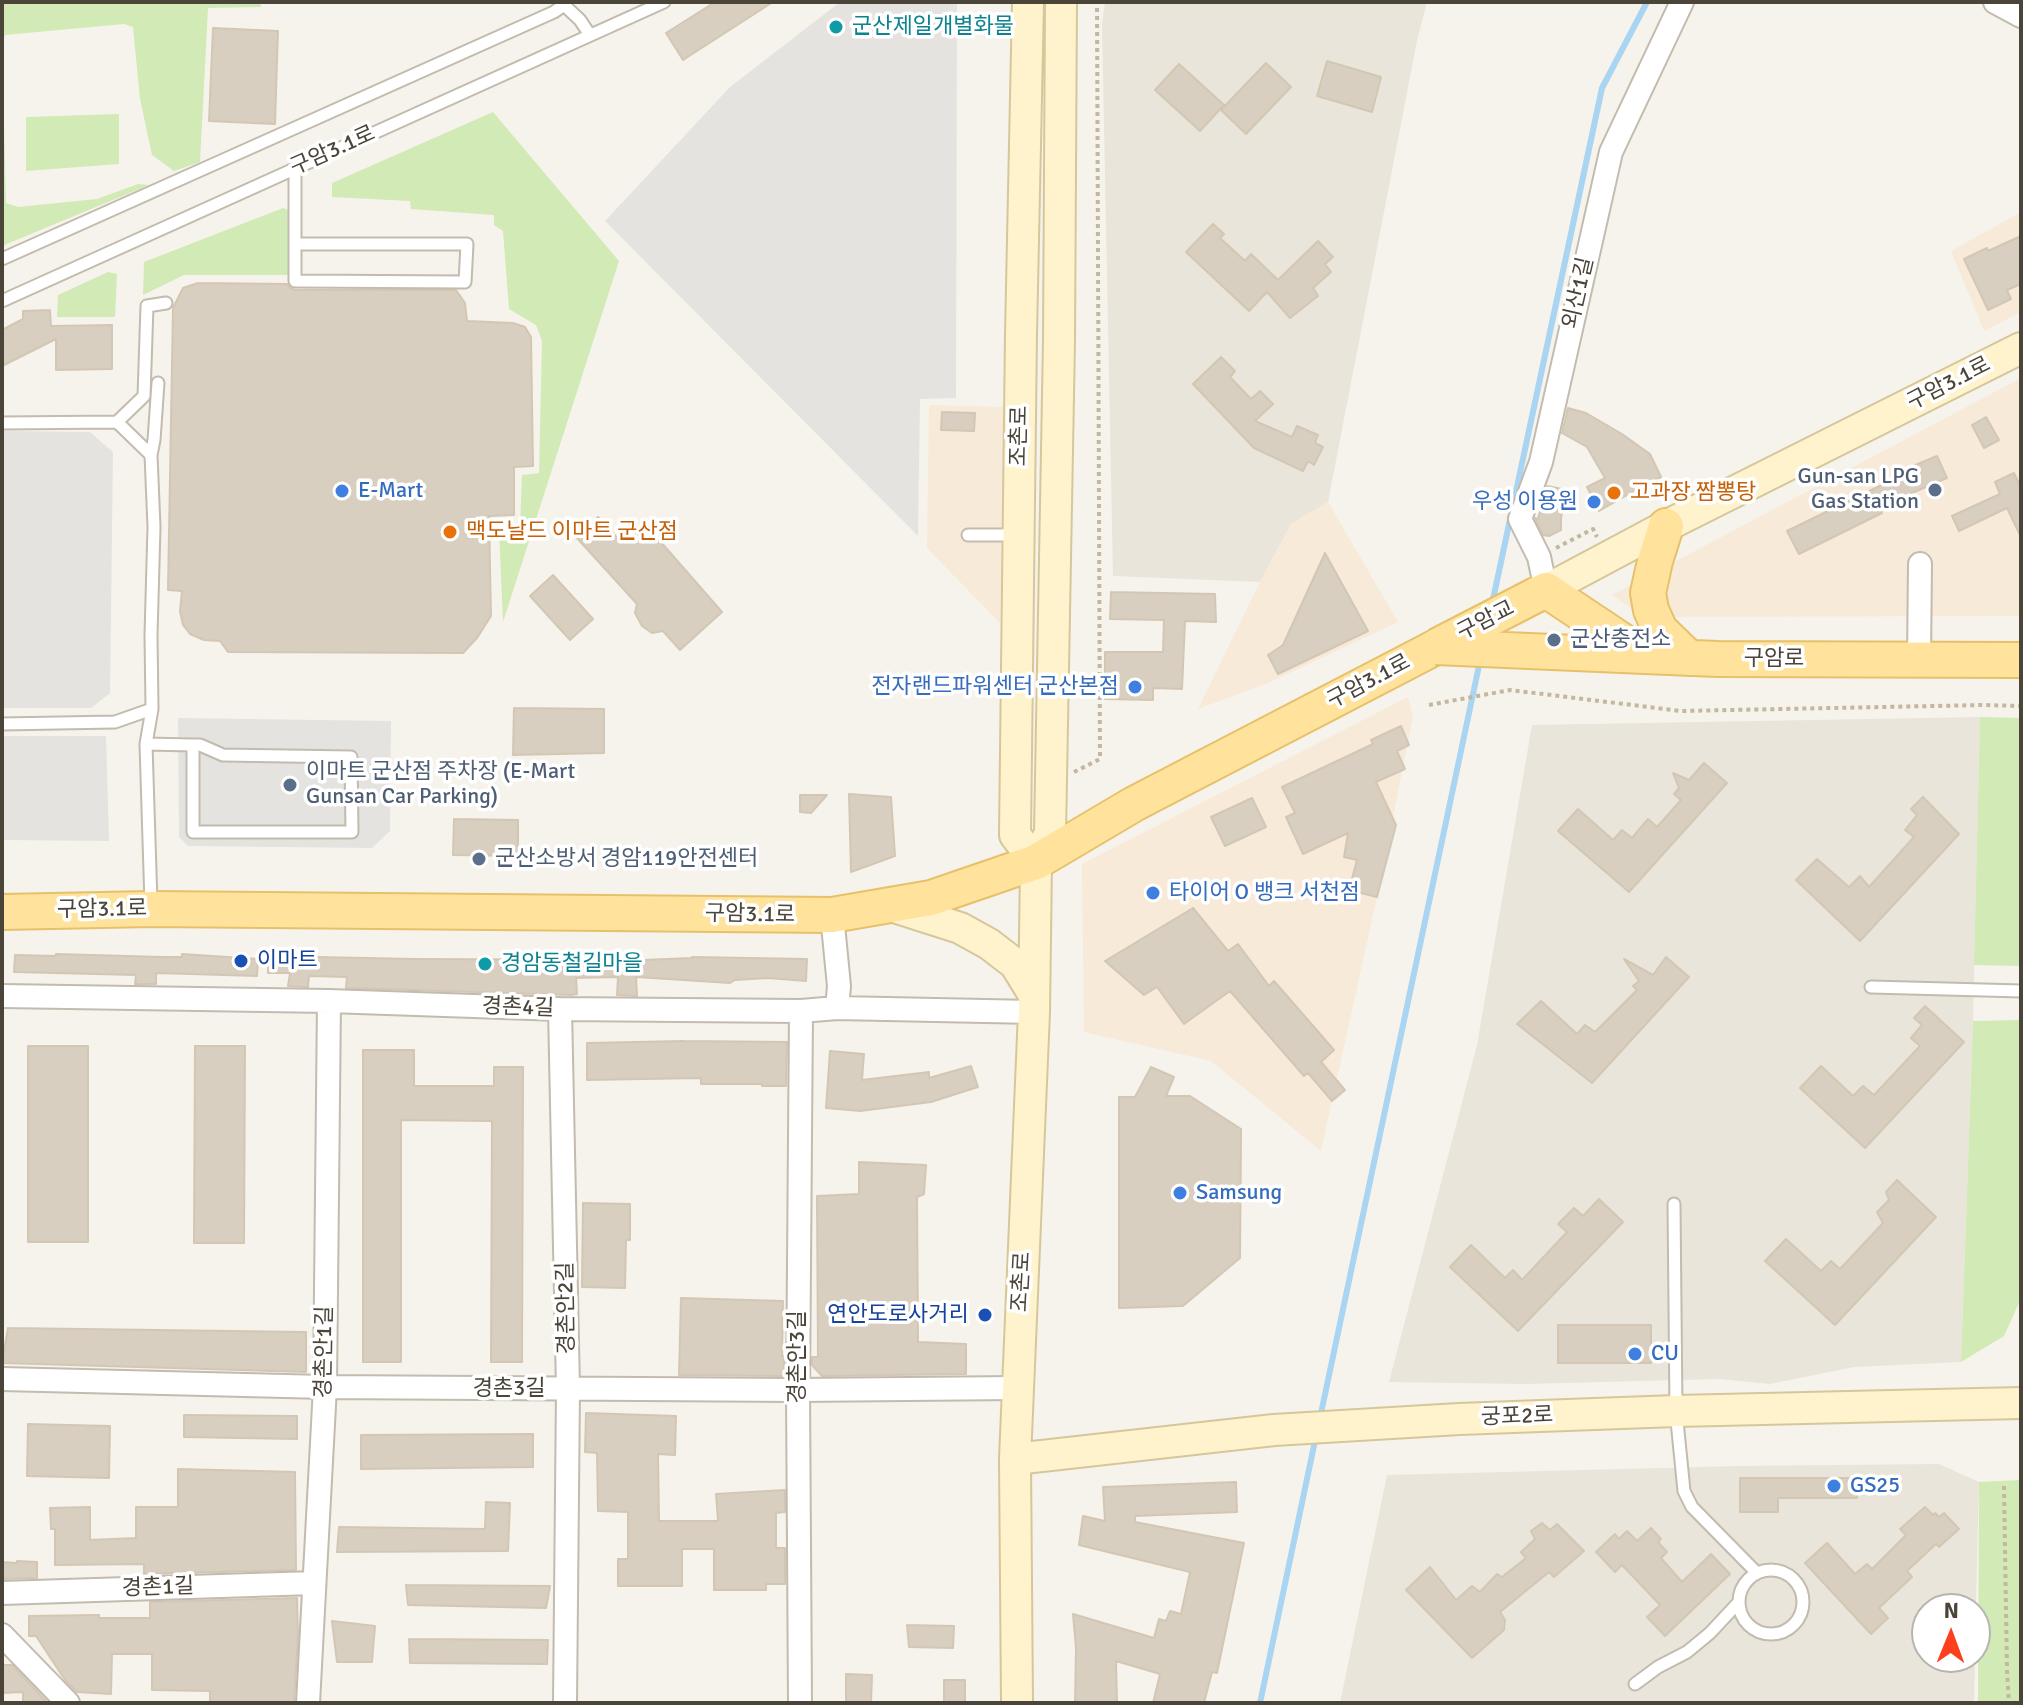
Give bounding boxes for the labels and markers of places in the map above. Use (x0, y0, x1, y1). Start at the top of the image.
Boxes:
place label: 군산제일개별화물 (852, 14, 1014, 40)
marker: 군산제일개별화물 (827, 18, 845, 36)
place label: Gun-san LPG Gas Station (1798, 464, 1919, 516)
place label: E-Mart (358, 478, 423, 504)
place label: 고과장 짬뽕탕 (1630, 480, 1756, 506)
marker: Gun-san LPG Gas Station (1926, 481, 1944, 499)
marker: E-Mart (333, 482, 351, 500)
marker: 고과장 짬뽕탕 (1605, 484, 1623, 502)
place label: 우성 이용원 (1472, 489, 1578, 515)
marker: 우성 이용원 (1585, 493, 1603, 511)
place label: 맥도날드 이마트 군산점 (466, 519, 678, 545)
marker: 맥도날드 이마트 군산점 (441, 523, 459, 541)
place label: 군산충전소 (1570, 627, 1671, 653)
marker: 군산충전소 (1545, 631, 1563, 649)
place label: 전자랜드파워센터 군산본점 (871, 674, 1119, 700)
marker: 전자랜드파워센터 군산본점 (1126, 678, 1144, 696)
place label: 이마트 군산점 주차장 (E-Mart Gunsan Car Parking) (306, 759, 575, 810)
marker: 이마트 군산점 주차장 (E-Mart Gunsan Car Parking) (281, 776, 299, 794)
place label: 군산소방서 경암119안전센터 (495, 846, 758, 872)
marker: 군산소방서 경암119안전센터 (470, 850, 488, 868)
place label: 타이어 O 뱅크 서천점 (1169, 880, 1360, 906)
marker: 타이어 O 뱅크 서천점 (1144, 884, 1162, 902)
place label: 이마트 (257, 948, 318, 974)
place label: 경암동철길마을 (501, 951, 643, 977)
marker: 이마트 (232, 952, 250, 970)
marker: 경암동철길마을 (476, 955, 494, 973)
place label: Samsung (1196, 1180, 1282, 1206)
marker: Samsung (1171, 1184, 1189, 1202)
place label: 연안도로사거리 (827, 1302, 969, 1328)
marker: 연안도로사거리 (976, 1306, 994, 1324)
place label: CU (1651, 1341, 1679, 1367)
marker: CU (1626, 1345, 1644, 1363)
place label: GS25 (1850, 1473, 1900, 1499)
marker: GS25 (1825, 1477, 1843, 1495)

